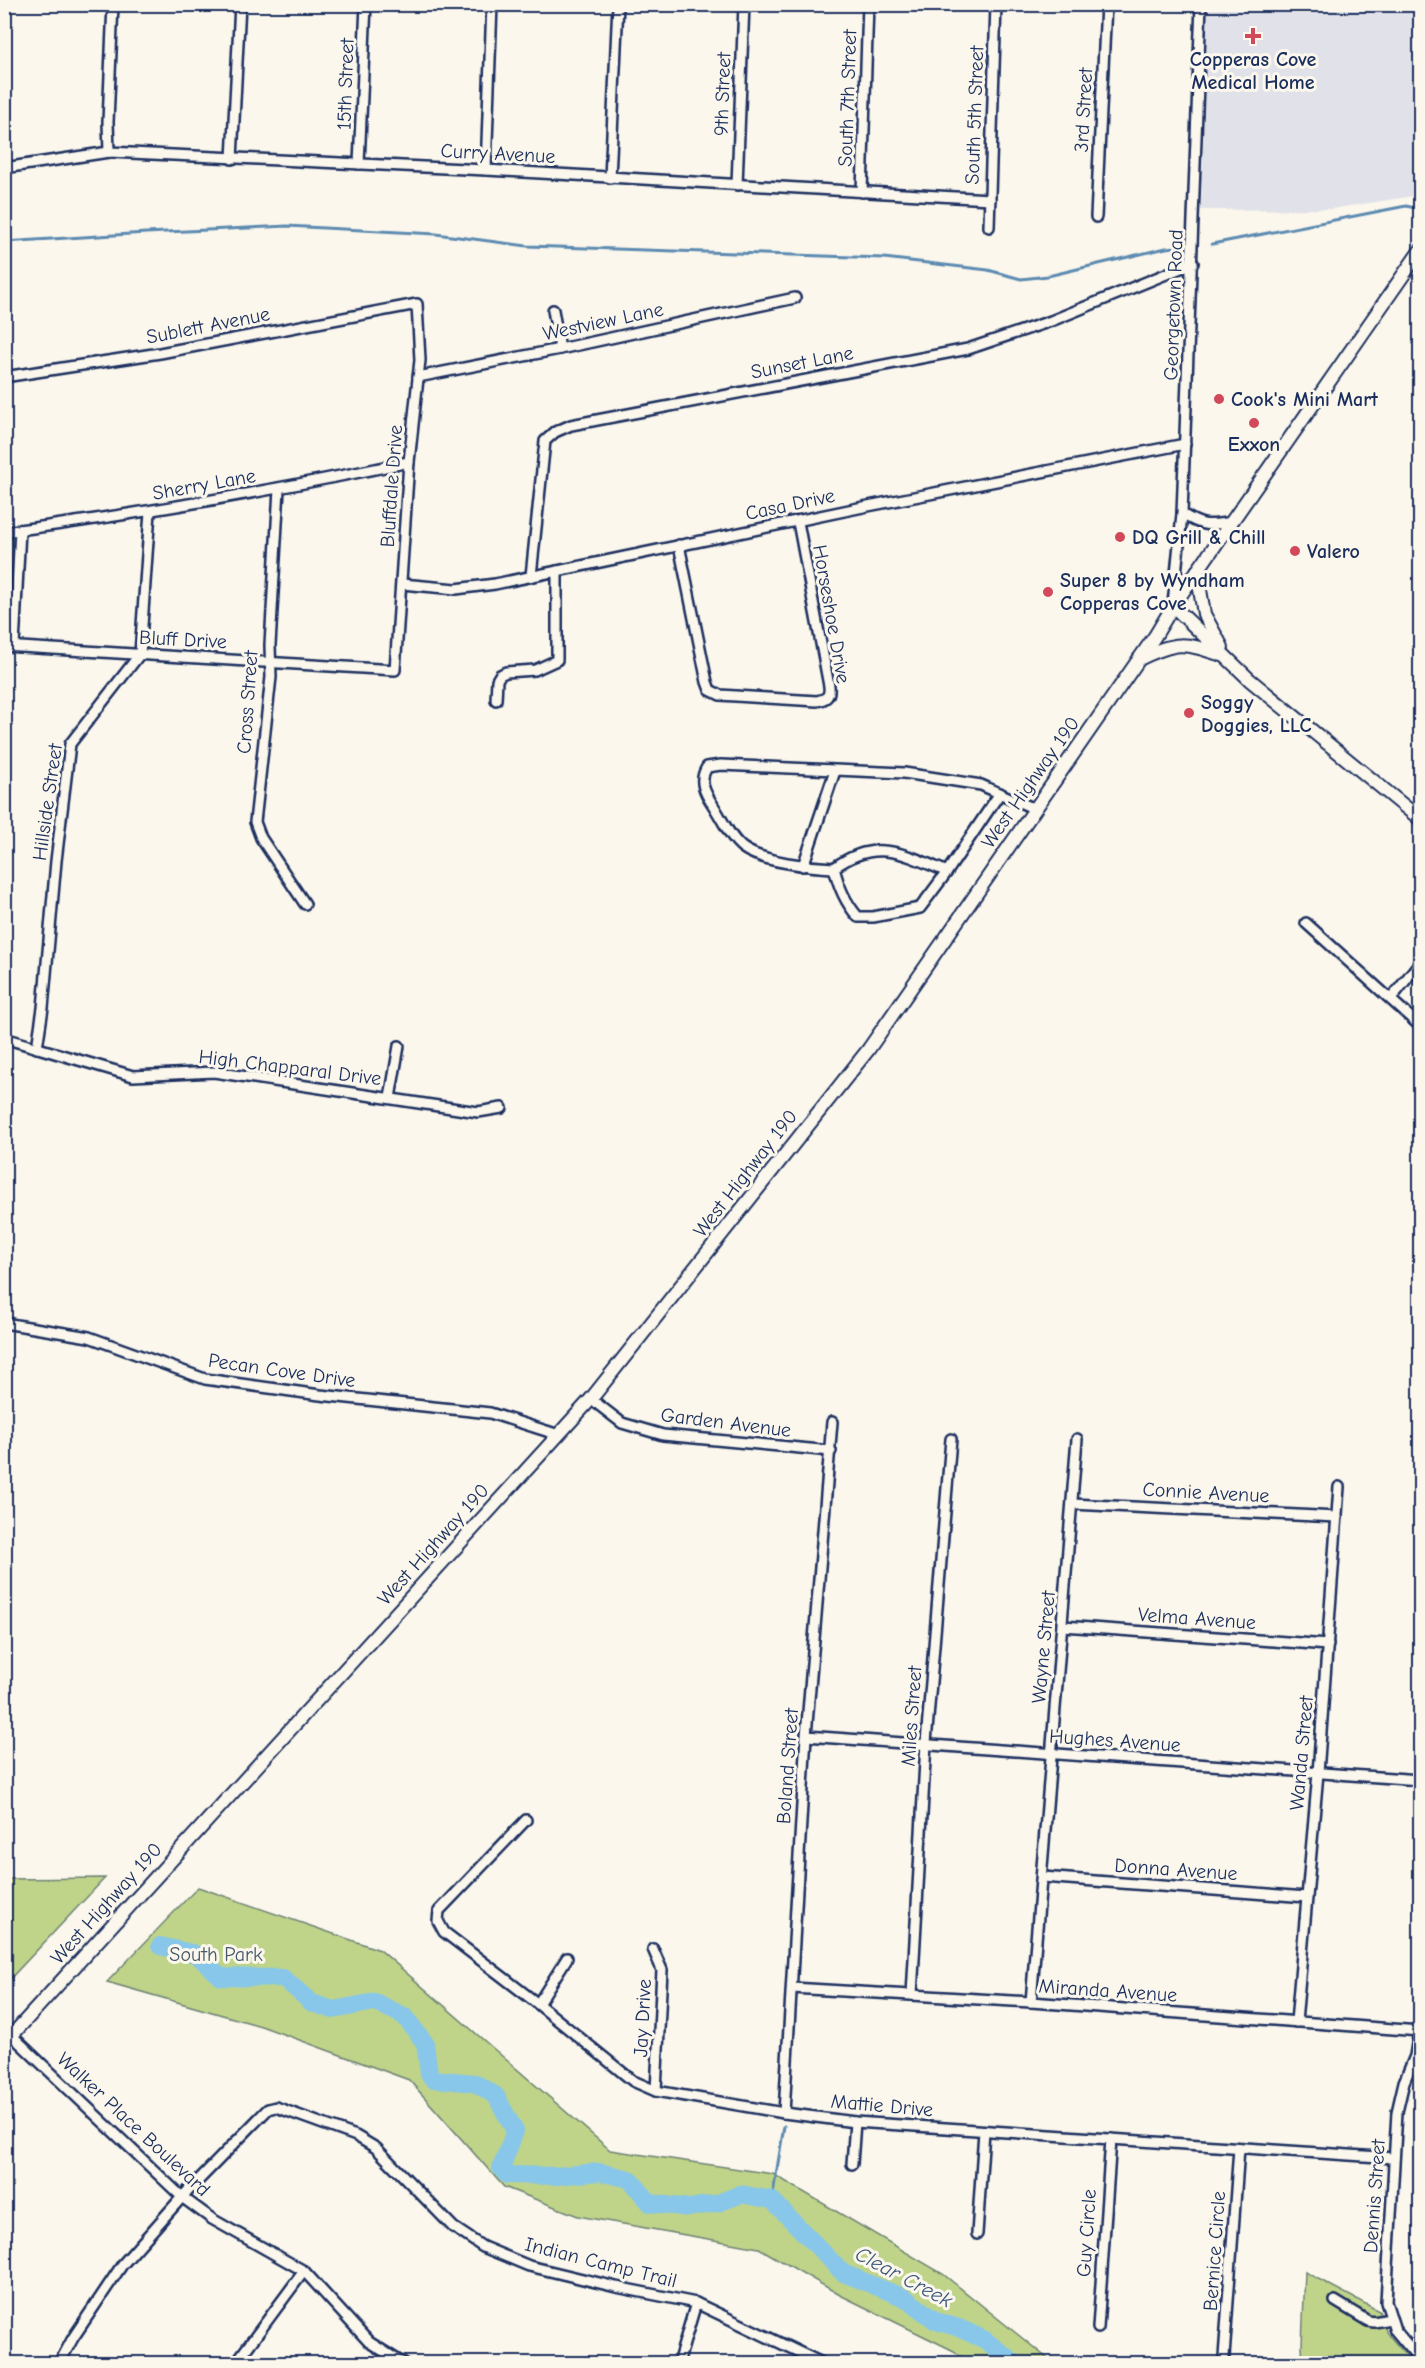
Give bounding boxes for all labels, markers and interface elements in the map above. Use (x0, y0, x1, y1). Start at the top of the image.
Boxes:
marker: Copperas Cove Medical Home (1244, 27, 1262, 45)
street label: South 7th Street (834, 28, 861, 167)
street label: 15th Street (332, 36, 359, 130)
street label: South 5th Street (961, 44, 988, 185)
place label: Copperas Cove Medical Home (1190, 48, 1316, 94)
street label: 9th Street (710, 50, 735, 136)
street label: 3rd Street (1070, 66, 1097, 153)
street label: Curry Avenue (440, 139, 556, 168)
street label: Georgetown Road (1159, 229, 1188, 381)
street label: Westview Lane (541, 297, 665, 345)
street label: Sublett Avenue (144, 302, 272, 349)
street label: Sunset Lane (749, 341, 855, 384)
place label: Cook's Mini Mart (1231, 388, 1378, 411)
marker: Cook's Mini Mart (1212, 392, 1226, 406)
marker: Exxon (1247, 416, 1261, 430)
street label: Bluffdale Drive (376, 424, 407, 548)
place label: Exxon (1228, 433, 1280, 456)
street label: Sherry Lane (151, 464, 257, 505)
street label: Casa Drive (743, 484, 837, 525)
place label: DQ Grill & Chill (1132, 526, 1266, 549)
marker: DQ Grill & Chill (1113, 530, 1127, 544)
place label: Valero (1307, 540, 1360, 563)
street label: Horseshoe Drive (808, 543, 855, 685)
marker: Valero (1288, 544, 1302, 558)
place label: Super 8 by Wyndham Copperas Cove (1060, 569, 1245, 615)
marker: Super 8 by Wyndham Copperas Cove (1041, 585, 1055, 599)
street label: Bluff Drive (138, 626, 227, 653)
street label: Cross Street (232, 648, 263, 755)
place label: Soggy Doggies, LLC (1201, 691, 1312, 737)
marker: Soggy Doggies, LLC (1182, 706, 1196, 720)
street label: West Highway 190 (976, 712, 1084, 852)
street label: Hillside Street (28, 741, 67, 862)
street label: High Chapparal Drive (197, 1045, 383, 1090)
street label: West Highway 190 (689, 1105, 802, 1242)
street label: Pecan Cove Drive (207, 1349, 357, 1392)
street label: Garden Avenue (659, 1403, 792, 1442)
street label: Connie Avenue (1142, 1478, 1270, 1507)
street label: West Highway 190 (373, 1479, 494, 1610)
street label: Wayne Street (1027, 1588, 1060, 1704)
street label: Velma Avenue (1137, 1603, 1257, 1634)
street label: Miles Street (897, 1664, 927, 1767)
street label: Wanda Street (1285, 1693, 1318, 1811)
street label: Boland Street (772, 1706, 803, 1825)
street label: Hughes Avenue (1048, 1724, 1182, 1757)
street label: West Highway 190 (46, 1838, 167, 1969)
street label: Donna Avenue (1114, 1854, 1238, 1885)
park label: South Park (169, 1943, 263, 1966)
street label: Miranda Avenue (1038, 1974, 1178, 2007)
street label: Jay Drive (629, 1978, 656, 2058)
street label: Walker Place Boulevard (52, 2048, 215, 2201)
street label: Mattie Drive (830, 2090, 934, 2121)
street label: Dennis Street (1359, 2137, 1390, 2254)
street label: Guy Circle (1072, 2188, 1101, 2278)
street label: Bernice Circle (1199, 2190, 1230, 2312)
street label: Indian Camp Trail (523, 2232, 679, 2292)
water label: Clear Creek (852, 2241, 957, 2313)

